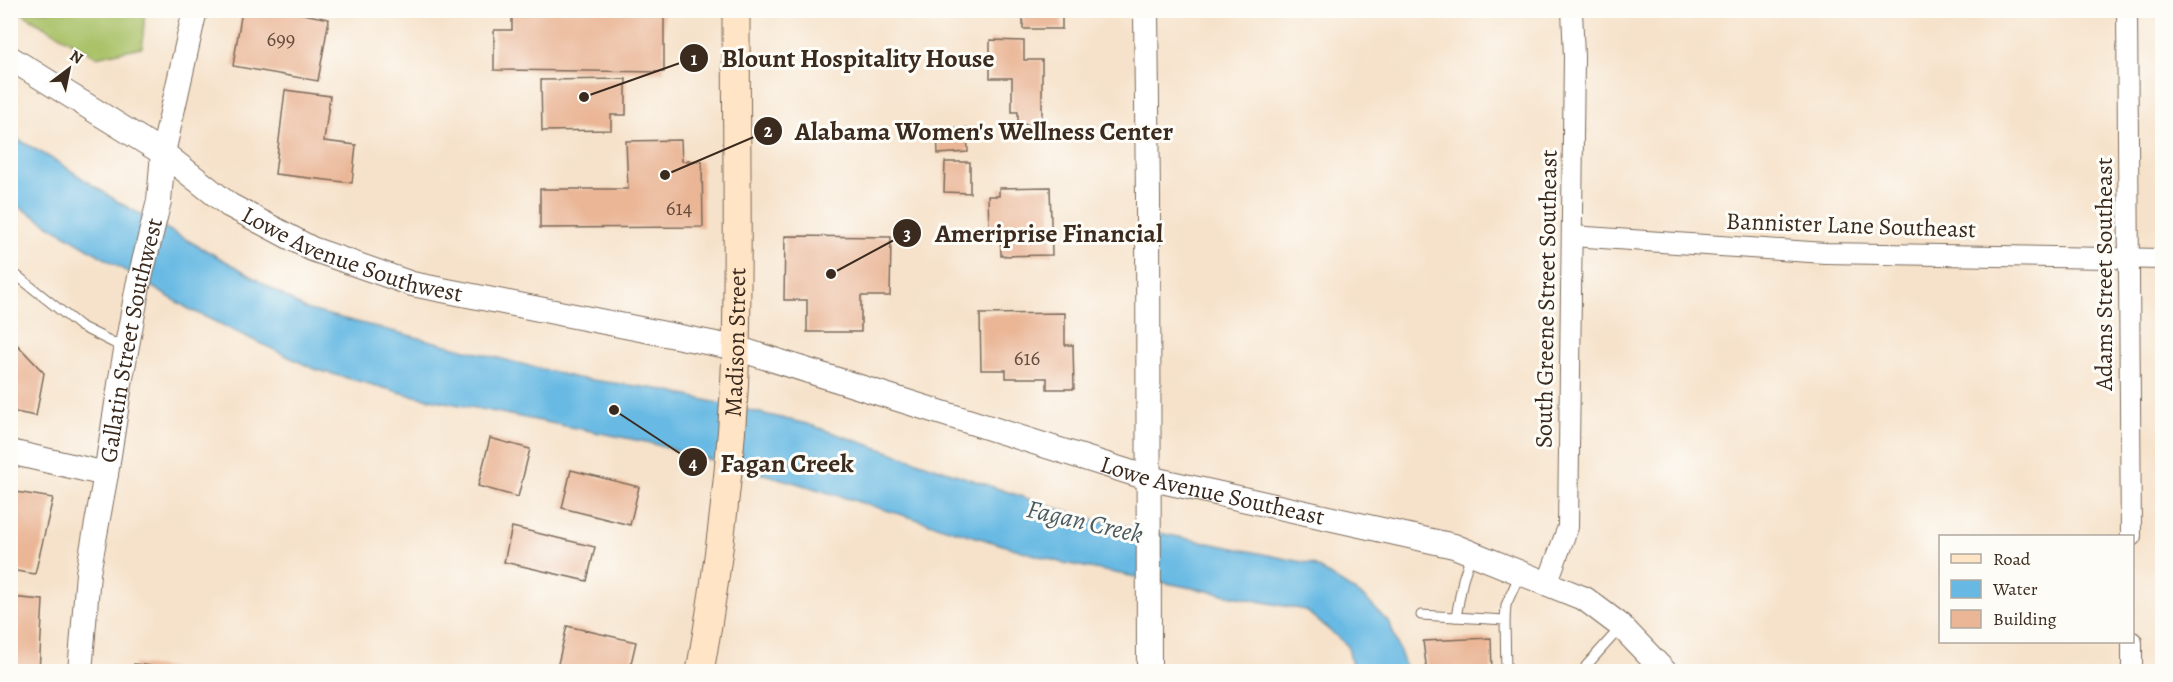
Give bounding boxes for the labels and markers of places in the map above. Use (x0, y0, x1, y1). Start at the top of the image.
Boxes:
callout: Blount Hospitality House (679, 36, 1006, 80)
callout: Alabama Women's Wellness Center (753, 109, 1186, 153)
callout: Ameriprise Financial (892, 211, 1175, 255)
callout: Fagan Creek (678, 440, 866, 484)

